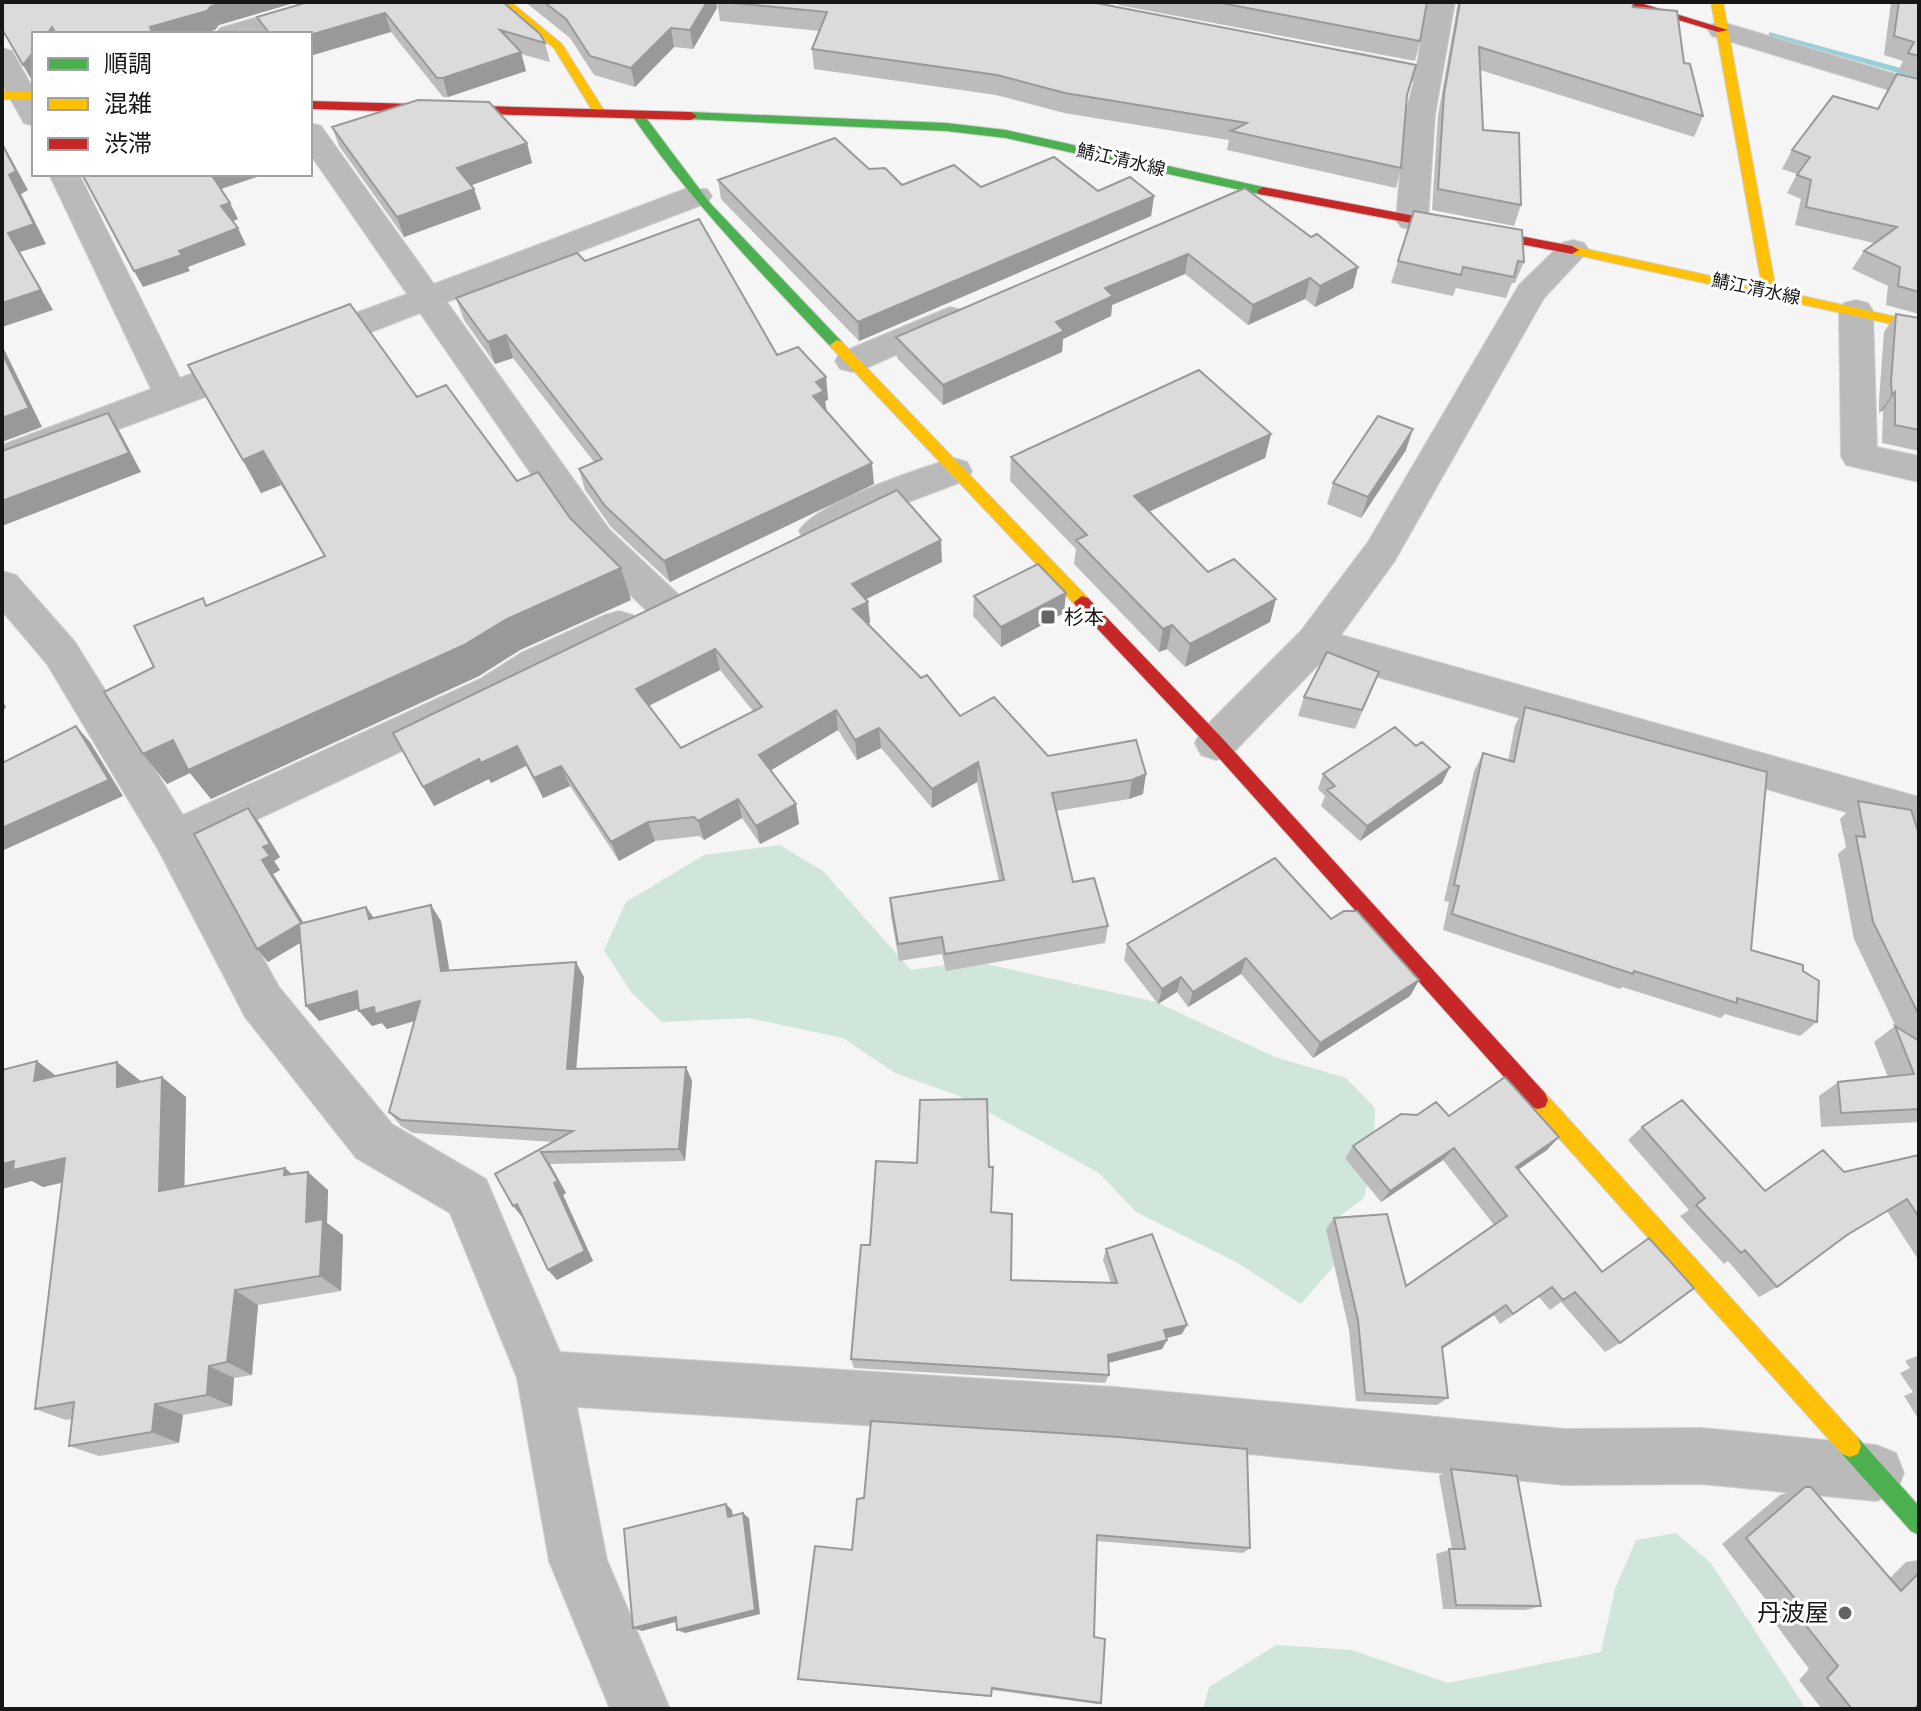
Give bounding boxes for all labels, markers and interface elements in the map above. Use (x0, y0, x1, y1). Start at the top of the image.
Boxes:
legend (32, 32, 312, 176)
text: 順調 (104, 45, 152, 81)
text: 混雑 (104, 85, 152, 121)
text: 渋滞 (104, 125, 152, 161)
street label: 鯖江清水線 (1074, 136, 1168, 183)
street label: 鯖江清水線 (1709, 266, 1803, 311)
place label: 杉本 (1064, 601, 1104, 632)
marker: 杉本 (1039, 608, 1057, 626)
place label: 丹波屋 (1757, 1594, 1829, 1630)
marker: 丹波屋 (1836, 1604, 1854, 1622)

